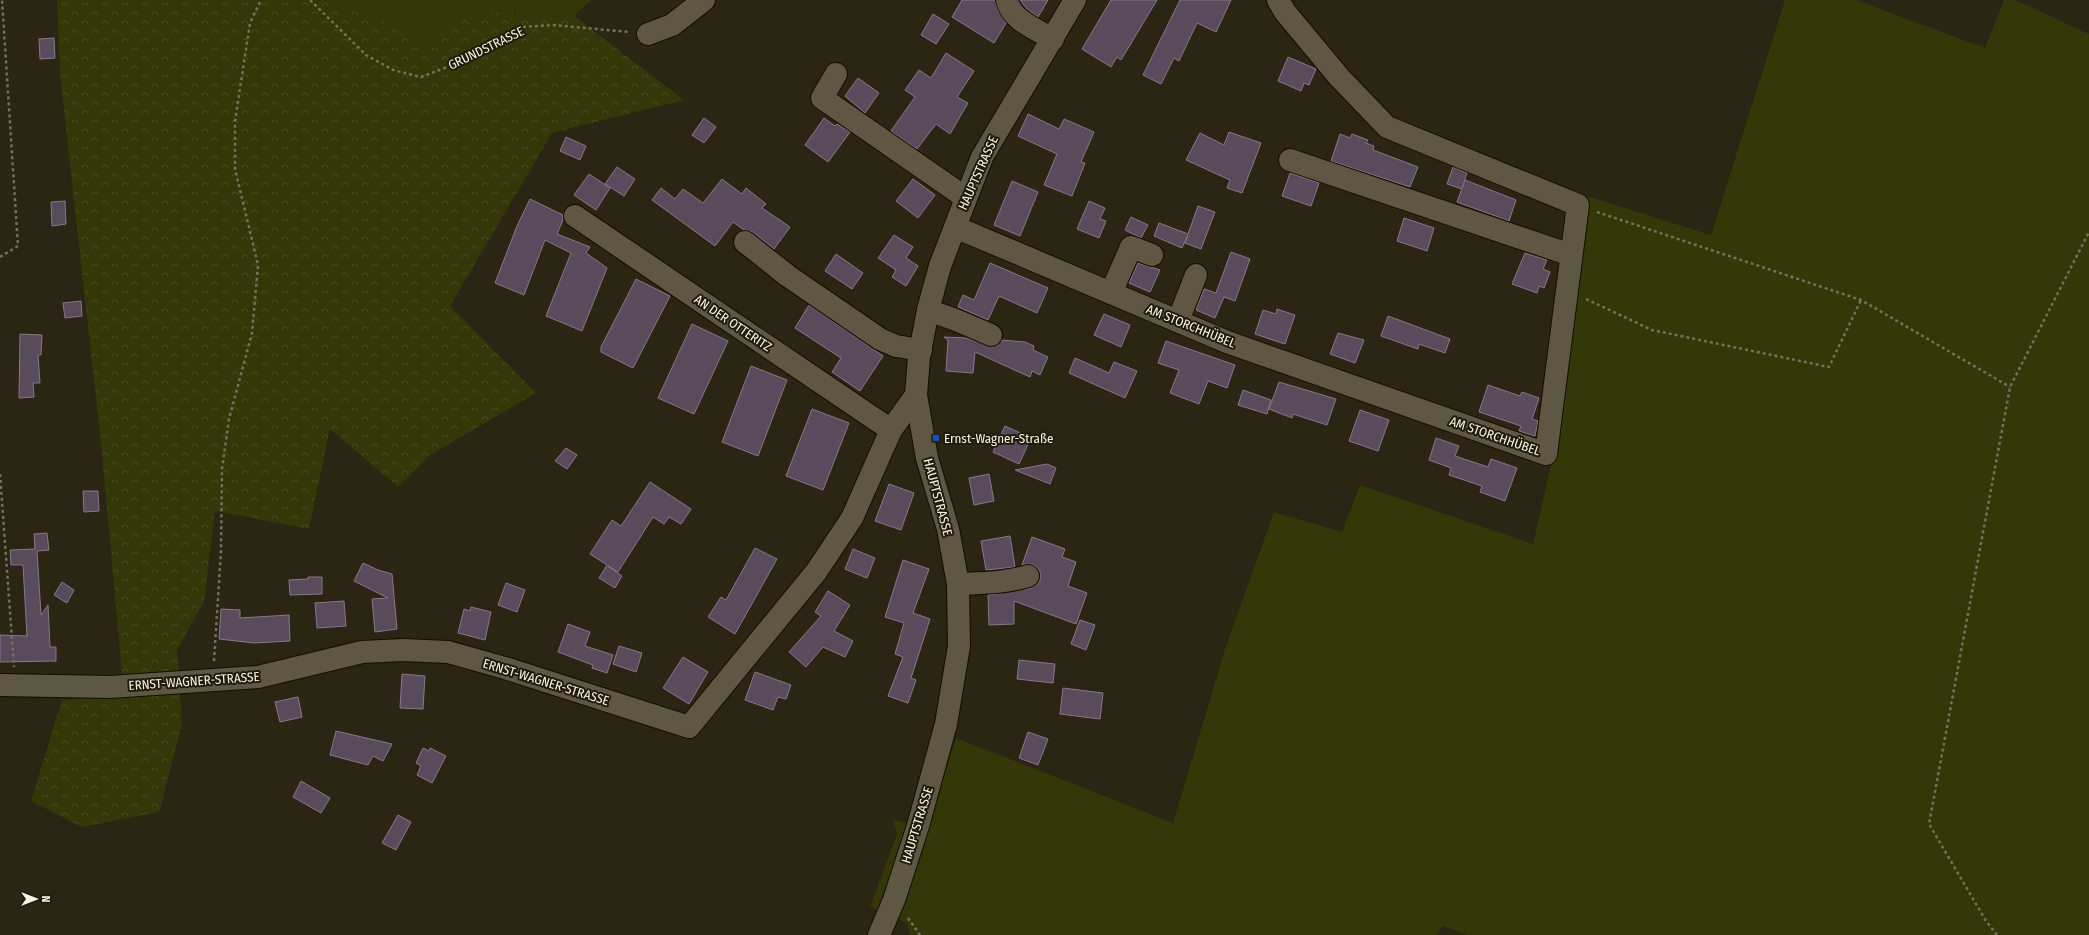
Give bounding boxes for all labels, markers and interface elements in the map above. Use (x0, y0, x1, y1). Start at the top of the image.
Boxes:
street label: GRUNDSTRASSE (446, 23, 526, 73)
street label: HAUPTSTRASSE (955, 134, 1001, 212)
street label: AN DER OTTERITZ (692, 292, 774, 354)
street label: AM STORCHHÜBEL (1144, 300, 1238, 351)
street label: AM STORCHHÜBEL (1448, 413, 1543, 459)
place label: Ernst-Wagner-Straße (944, 431, 1053, 446)
marker: Ernst-Wagner-Straße (931, 433, 941, 443)
street label: HAUPTSTRASSE (920, 457, 956, 537)
street label: ERNST-WAGNER-STRASSE (481, 656, 611, 708)
street label: ERNST-WAGNER-STRASSE (128, 669, 260, 693)
street label: HAUPTSTRASSE (898, 785, 936, 865)
north arrow (16, 879, 56, 919)
text: N (39, 896, 52, 902)

